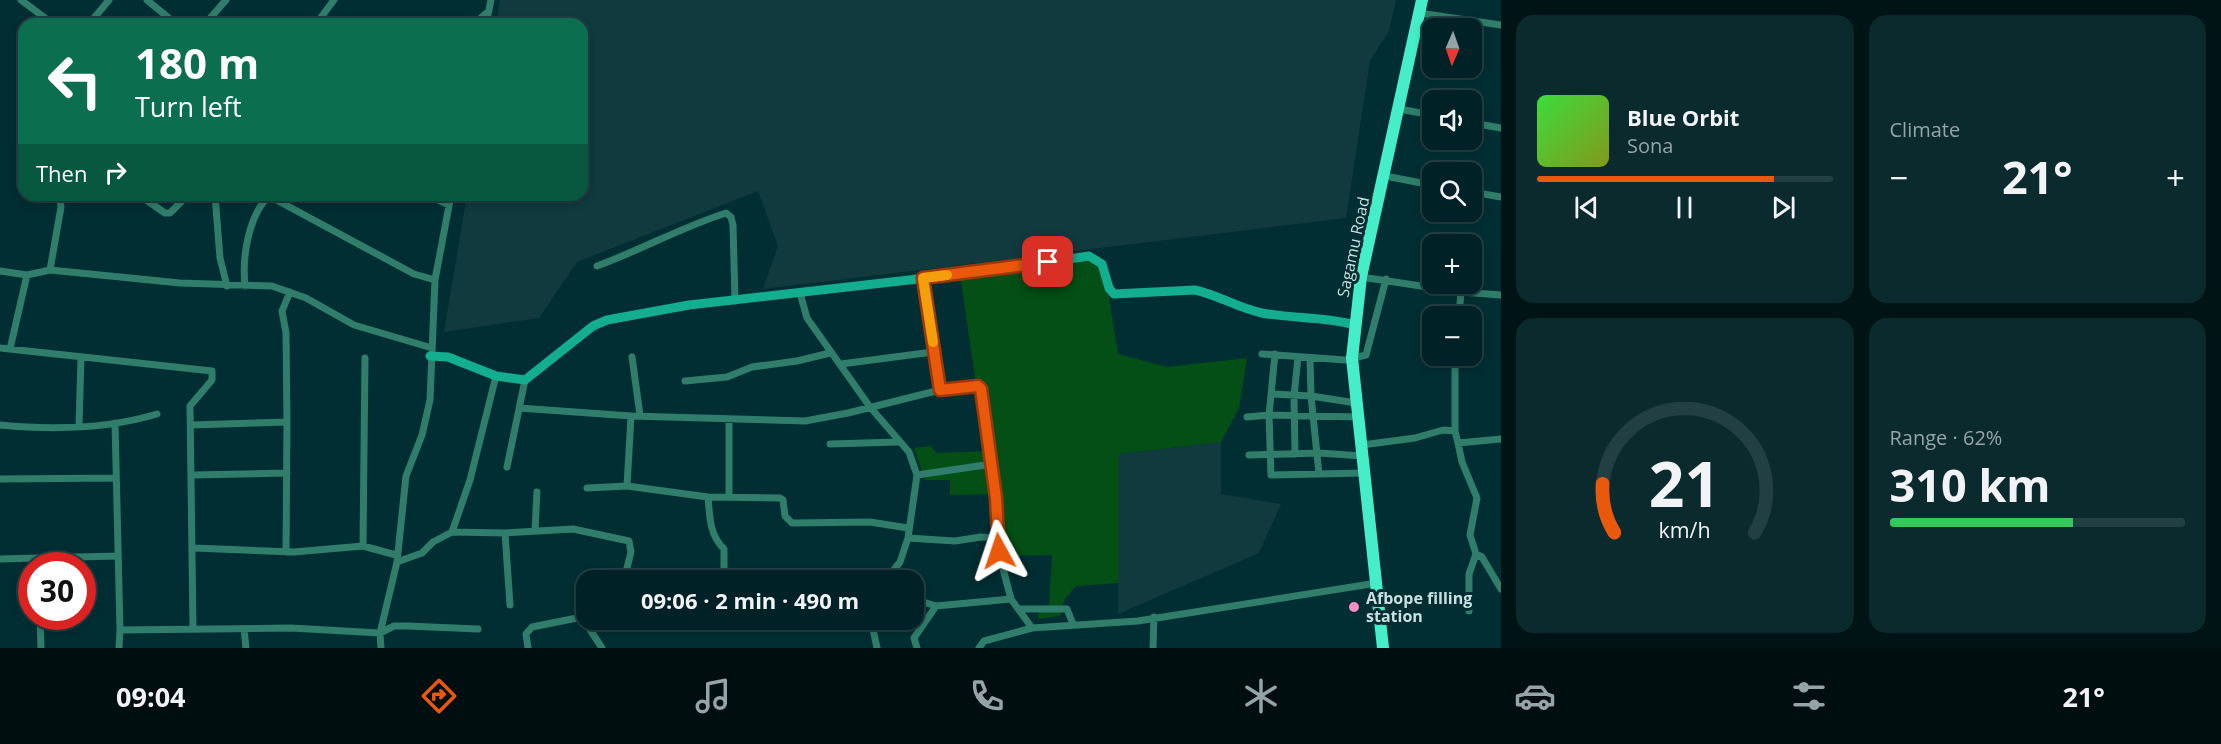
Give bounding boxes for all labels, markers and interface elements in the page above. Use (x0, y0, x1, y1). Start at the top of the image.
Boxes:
north arrow (1422, 18, 1482, 78)
map controls (1422, 18, 1482, 366)
text: 180 m (135, 34, 259, 91)
icon: left (36, 42, 114, 120)
text: Turn left (135, 88, 242, 125)
button: sound (1422, 90, 1482, 150)
text: Blue Orbit (1627, 102, 1739, 132)
text: Climate (1890, 116, 1960, 143)
text: Sona (1627, 132, 1673, 159)
text: 21° (2002, 146, 2073, 207)
text: − (1890, 155, 1908, 200)
text: + (2166, 155, 2185, 200)
icon: right (99, 156, 132, 189)
text: Then (36, 158, 87, 188)
button: search (1422, 162, 1482, 222)
icon: previous (1570, 191, 1603, 224)
icon: pause (1668, 191, 1701, 224)
icon: next (1767, 191, 1800, 224)
street label: Sagamu Road (1332, 195, 1374, 299)
button: + (1422, 234, 1482, 294)
pin (1022, 236, 1073, 287)
icon: arrive (1031, 245, 1064, 278)
button: − (1422, 306, 1482, 366)
text: Range · 62% (1890, 424, 2002, 451)
text: 21 (1649, 440, 1720, 525)
text: 310 km (1890, 454, 2050, 515)
text: km/h (1659, 515, 1711, 544)
position arrow (967, 519, 1031, 583)
speed limit sign: 30 (18, 552, 96, 630)
text: 09:06 · 2 min · 490 m (641, 585, 859, 615)
place label: Afbope filling station (1366, 587, 1472, 627)
marker: Afbope filling station (1347, 600, 1361, 614)
icon: directions (418, 675, 460, 717)
icon: music (692, 675, 734, 717)
icon: phone (966, 675, 1008, 717)
icon: climate (1240, 675, 1282, 717)
icon: car (1514, 675, 1556, 717)
icon: filters (1788, 675, 1830, 717)
text: 09:04 (116, 678, 186, 715)
text: 21° (2062, 678, 2105, 715)

